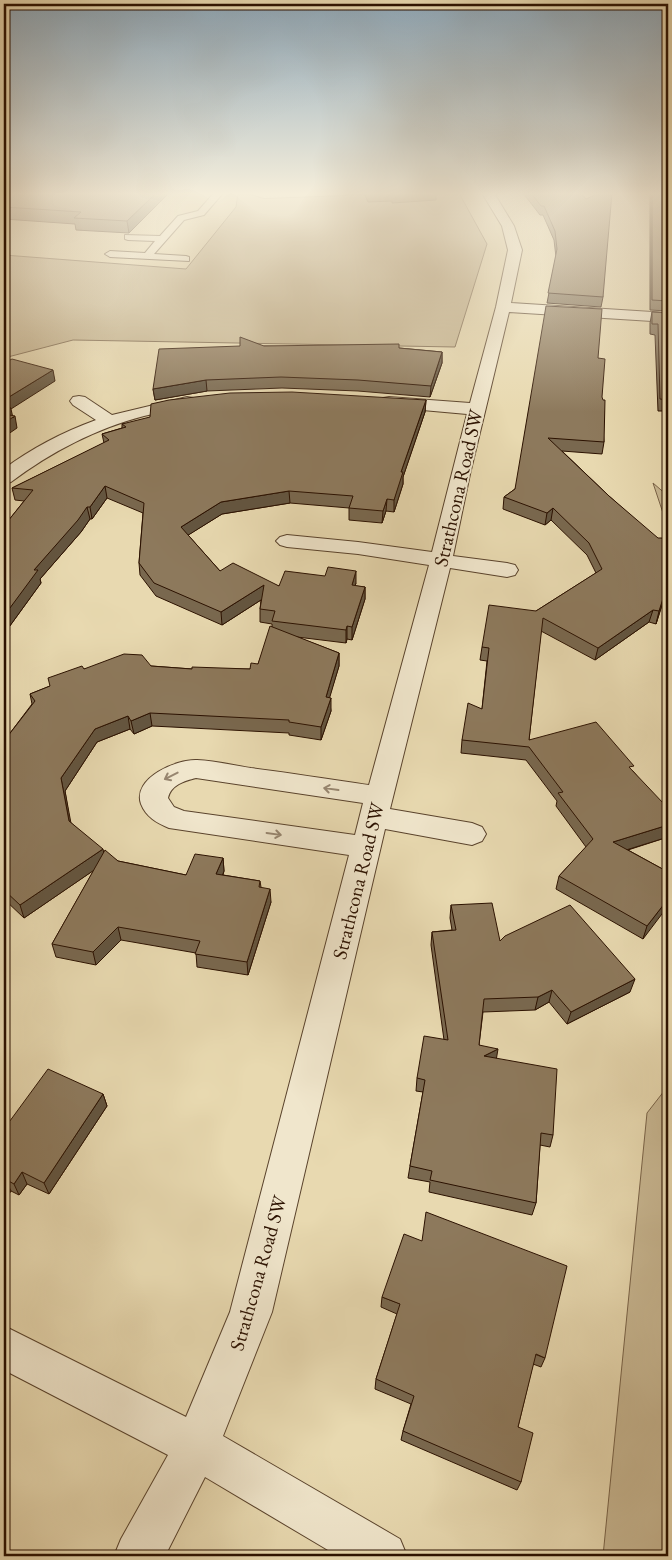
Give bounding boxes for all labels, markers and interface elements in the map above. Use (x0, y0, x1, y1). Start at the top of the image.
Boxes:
street label: Strathcona Road SW (427, 406, 489, 569)
one-way arrow (164, 771, 179, 781)
one-way arrow (324, 784, 340, 794)
street label: Strathcona Road SW (326, 799, 390, 962)
one-way arrow (265, 829, 281, 839)
street label: Strathcona Road SW (223, 1192, 293, 1354)

